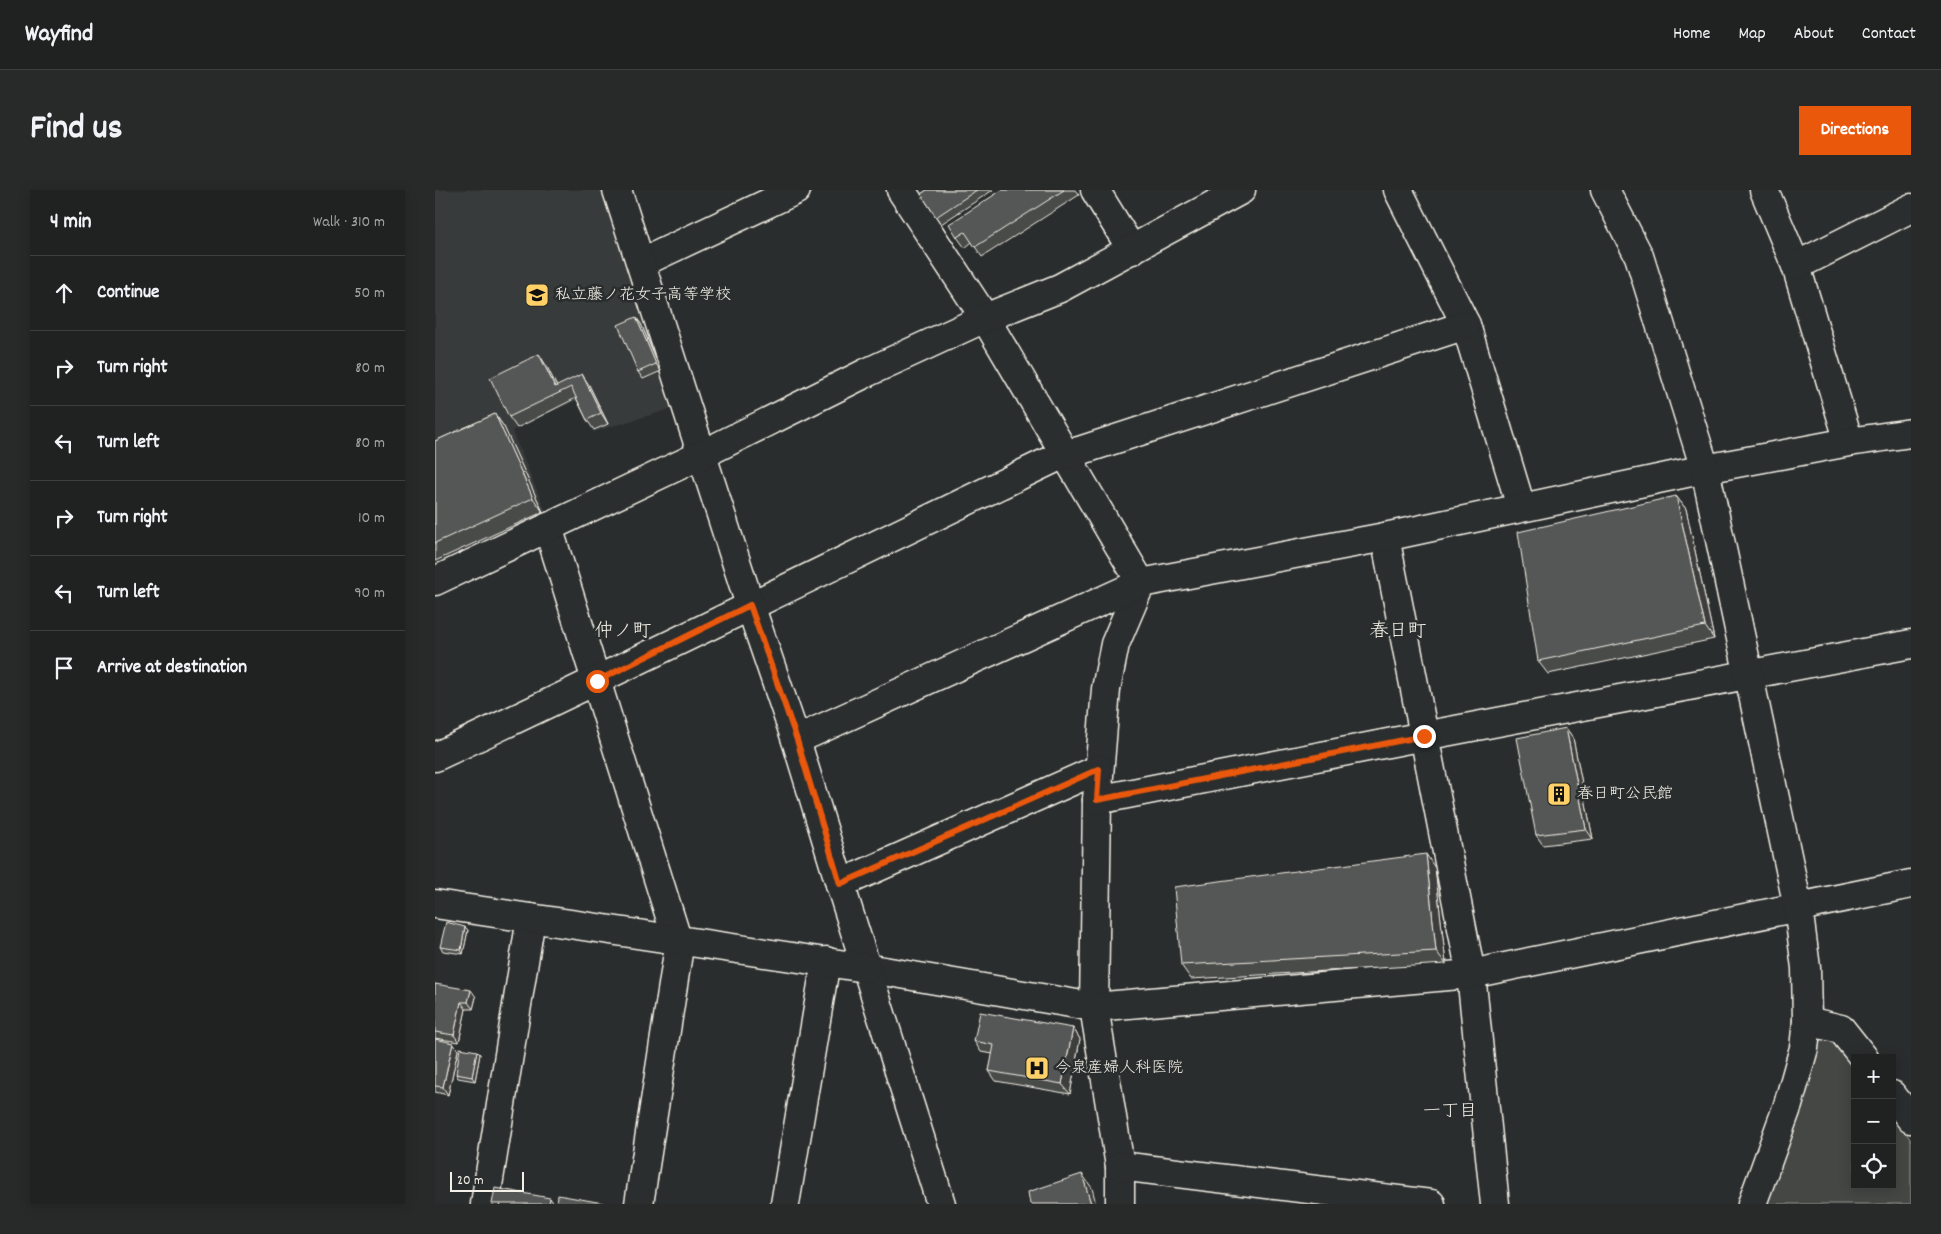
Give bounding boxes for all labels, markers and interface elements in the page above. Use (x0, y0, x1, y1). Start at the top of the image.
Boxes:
text: Wayfind (25, 18, 93, 52)
text: Home (1673, 22, 1710, 47)
text: Map (1738, 22, 1766, 47)
text: About (1794, 22, 1834, 47)
text: Contact (1862, 22, 1916, 47)
text: Find us (30, 105, 122, 155)
button: Directions (1799, 106, 1911, 155)
text: 4 min (50, 208, 92, 238)
text: Walk · 310 m (313, 211, 385, 234)
icon: ahead (50, 279, 78, 307)
text: Continue (97, 280, 159, 307)
text: 50 m (354, 282, 385, 305)
school or university icon: 私立藤ノ花女子高等学校 (524, 282, 550, 308)
place label: 私立藤ノ花女子高等学校 (555, 284, 731, 307)
icon: right (50, 354, 78, 382)
text: Turn right (97, 355, 168, 382)
text: 80 m (355, 357, 385, 380)
icon: left (50, 429, 78, 457)
text: Turn left (97, 430, 160, 457)
text: 80 m (355, 432, 385, 455)
icon: right (50, 504, 78, 532)
text: Turn right (97, 505, 168, 532)
text: 10 m (358, 507, 385, 530)
icon: left (50, 579, 78, 607)
text: Turn left (97, 580, 160, 607)
text: 90 m (354, 582, 385, 605)
district label: 仲ノ町 (594, 619, 652, 646)
district label: 春日町 (1369, 619, 1427, 646)
icon: arrive (50, 654, 78, 682)
text: Arrive at destination (97, 655, 247, 682)
route start (586, 670, 609, 693)
route end (1413, 725, 1436, 748)
building icon: 春日町公民館 (1546, 781, 1572, 807)
place label: 春日町公民館 (1577, 783, 1673, 806)
map controls (1851, 1054, 1896, 1189)
button: + (1851, 1054, 1896, 1099)
hospital icon: 今泉産婦人科医院 (1024, 1055, 1050, 1081)
place label: 今泉産婦人科医院 (1055, 1057, 1183, 1080)
button: − (1851, 1099, 1896, 1144)
district label: 一丁目 (1423, 1100, 1477, 1125)
button: locate (1851, 1144, 1896, 1189)
scale bar (450, 1169, 524, 1192)
text: 20 m (457, 1171, 484, 1191)

